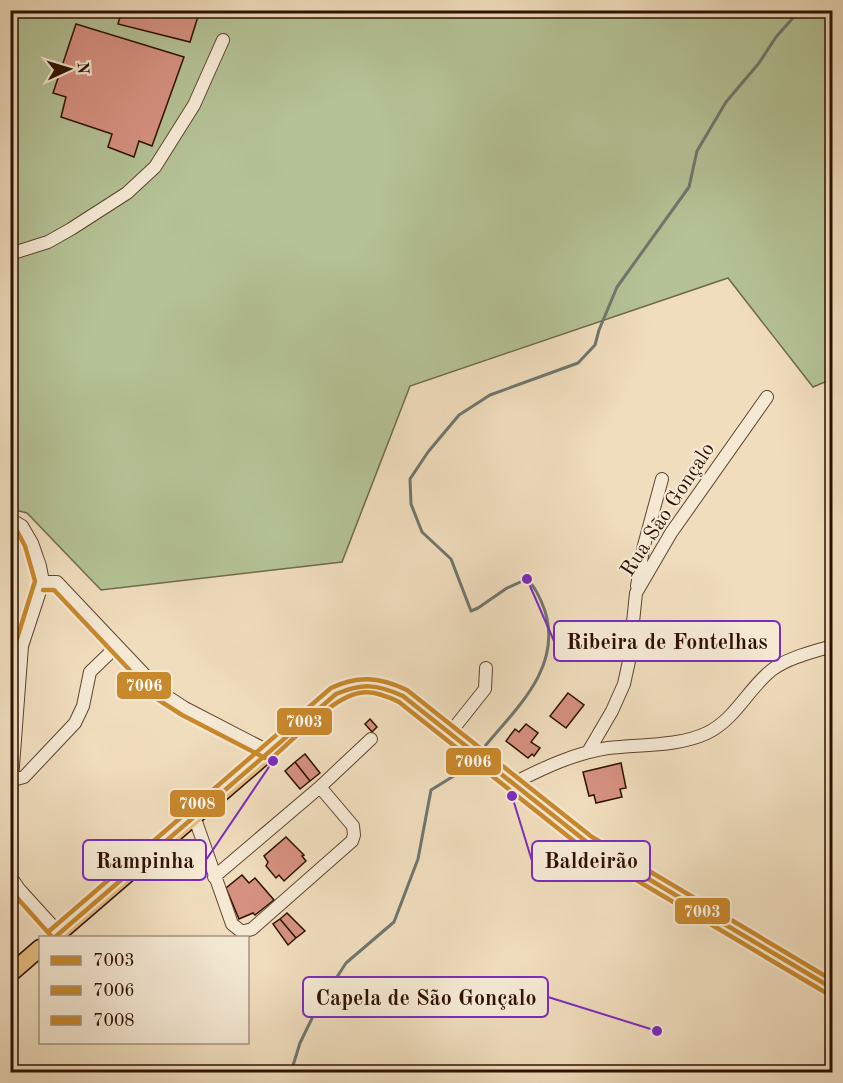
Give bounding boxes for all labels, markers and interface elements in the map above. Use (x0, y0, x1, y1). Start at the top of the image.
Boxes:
north arrow (39, 39, 99, 99)
text: N (74, 61, 90, 76)
street label: Rua São Gonçalo (617, 439, 719, 580)
callout: Ribeira de Fontelhas (554, 621, 780, 661)
text: Ribeira de Fontelhas (566, 632, 768, 654)
line badge: 7006 (116, 671, 172, 700)
text: 7006 (125, 679, 163, 695)
line badge: 7003 (276, 707, 333, 736)
text: 7003 (285, 715, 323, 731)
line badge: 7006 (445, 747, 502, 776)
text: 7006 (454, 755, 492, 771)
line badge: 7008 (169, 789, 226, 818)
text: 7008 (178, 797, 216, 813)
callout: Rampinha (83, 840, 206, 880)
callout: Baldeirão (532, 841, 650, 881)
text: Rampinha (95, 851, 195, 873)
text: Baldeirão (544, 851, 638, 873)
line badge: 7003 (674, 897, 731, 925)
text: 7003 (683, 905, 721, 921)
legend (39, 936, 249, 1044)
text: 7003 (93, 952, 135, 970)
callout: Capela de São Gonçalo (303, 977, 548, 1017)
text: 7006 (93, 982, 135, 1000)
text: Capela de São Gonçalo (315, 988, 537, 1010)
text: 7008 (93, 1012, 135, 1030)

